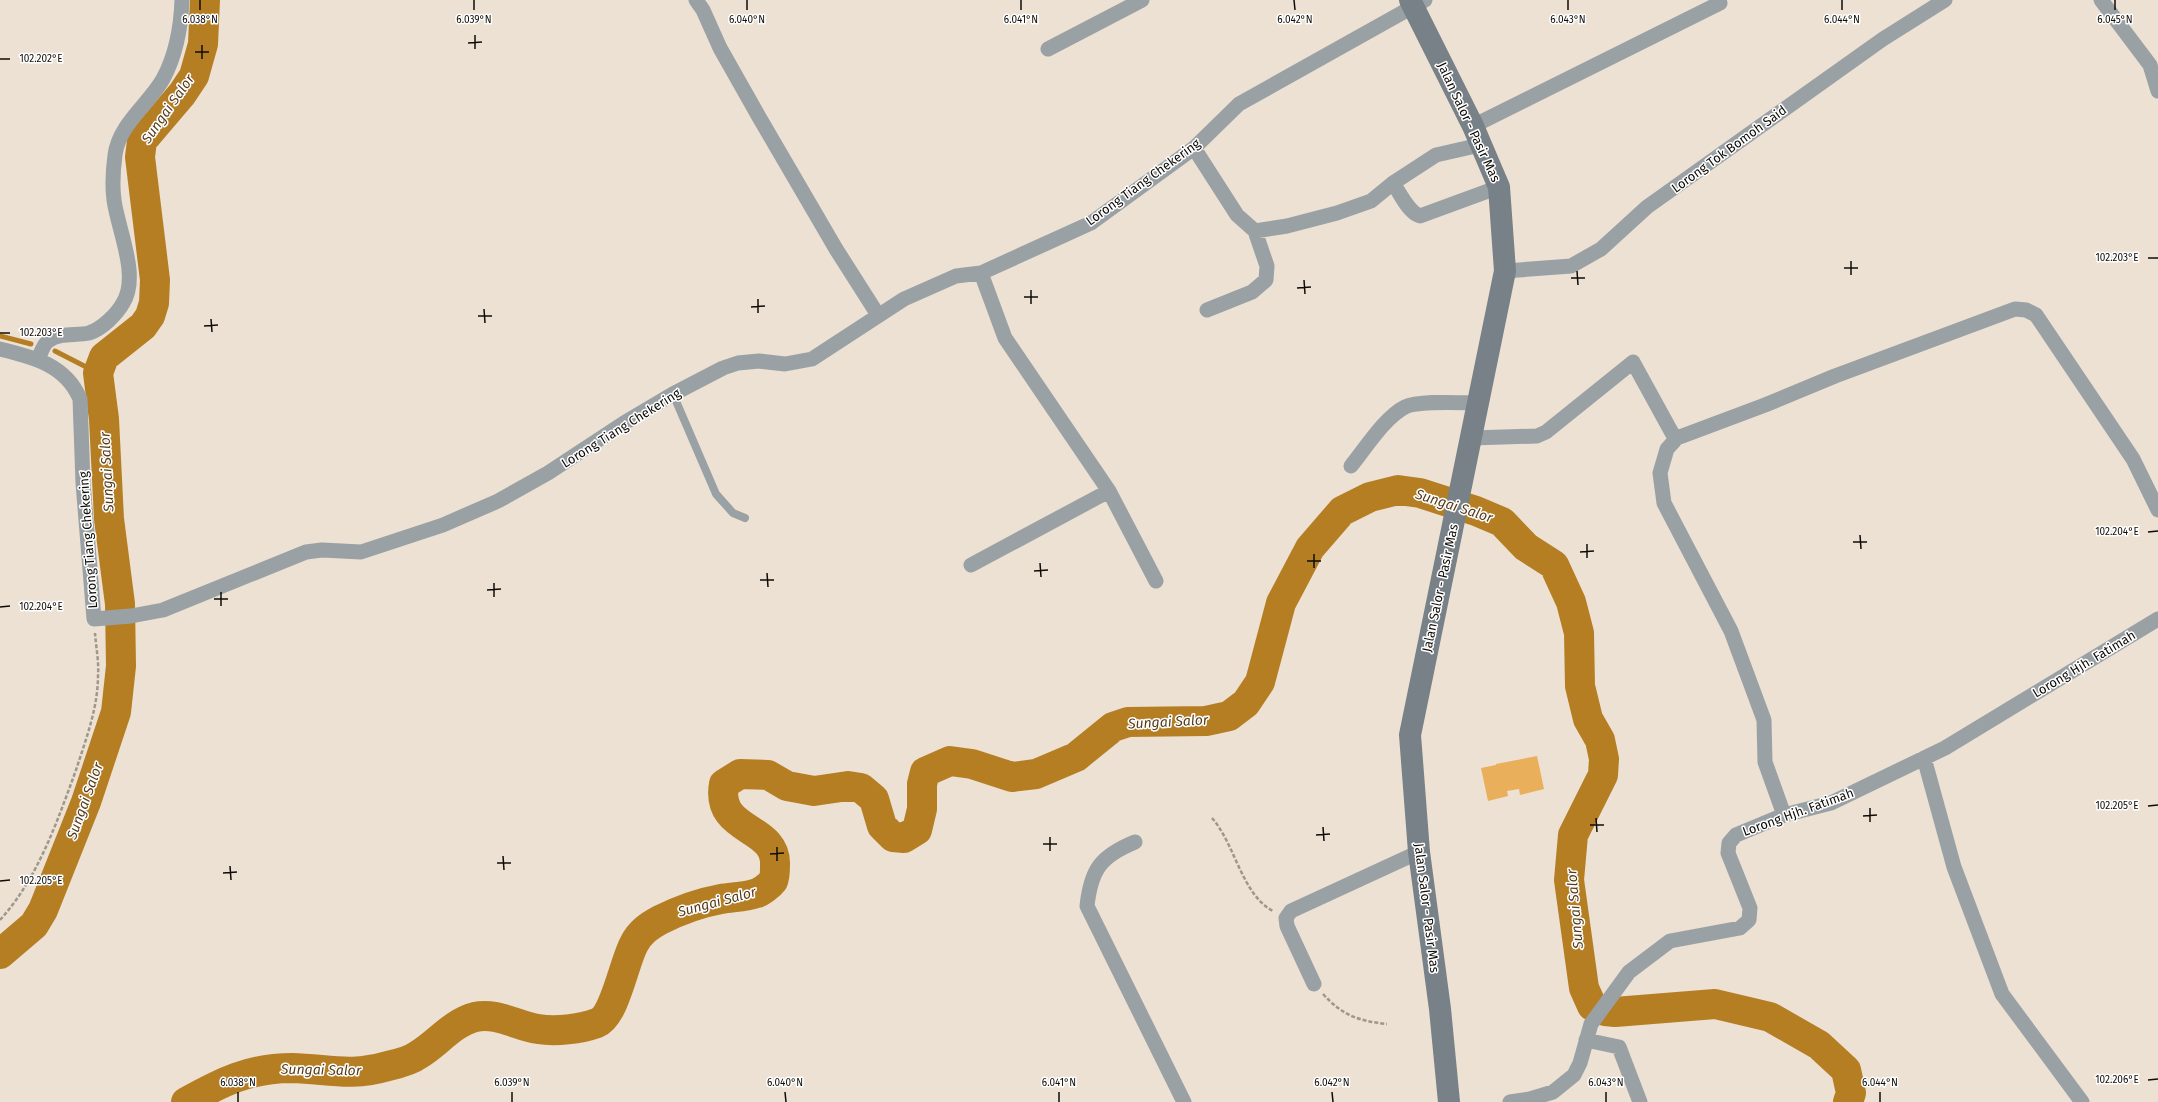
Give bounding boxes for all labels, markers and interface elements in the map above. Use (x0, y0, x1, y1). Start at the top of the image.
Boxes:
text: 6.038°N (182, 14, 218, 26)
text: 6.039°N (456, 14, 492, 26)
text: 6.040°N (729, 14, 765, 26)
text: 6.041°N (1004, 14, 1038, 26)
text: 6.042°N (1277, 14, 1313, 26)
text: 6.043°N (1550, 14, 1586, 26)
text: 6.044°N (1824, 14, 1860, 26)
text: 6.045°N (2097, 14, 2133, 26)
text: 102.202°E (19, 53, 63, 65)
street label: Jalan Salor - Pasir Mas (1435, 60, 1503, 184)
water label: Sungai Salor (137, 71, 198, 148)
street label: Lorong Tok Bomoh Said (1669, 102, 1789, 196)
street label: Lorong Tiang Chekering (1083, 135, 1203, 229)
text: 102.203°E (2095, 252, 2139, 264)
text: 102.203°E (19, 327, 63, 339)
street label: Lorong Tiang Chekering (559, 385, 684, 471)
water label: Sungai Salor (96, 431, 118, 514)
street label: Lorong Tiang Chekering (76, 471, 100, 609)
water label: Sungai Salor (1412, 485, 1495, 527)
street label: Jalan Salor - Pasir Mas (1419, 523, 1461, 653)
text: 102.204°E (2095, 526, 2139, 538)
text: 102.204°E (19, 601, 63, 613)
street label: Lorong Hjh. Fatimah (2030, 627, 2138, 701)
water label: Sungai Salor (1126, 711, 1209, 733)
water label: Sungai Salor (63, 760, 107, 843)
street label: Lorong Hjh. Fatimah (1740, 785, 1856, 839)
text: 102.205°E (2095, 800, 2139, 812)
street label: Jalan Salor - Pasir Mas (1412, 842, 1442, 974)
water label: Sungai Salor (1563, 868, 1587, 951)
text: 102.205°E (19, 875, 63, 887)
water label: Sungai Salor (675, 883, 759, 921)
water label: Sungai Salor (280, 1061, 362, 1079)
text: 102.206°E (2095, 1074, 2139, 1086)
text: 6.038°N (220, 1077, 256, 1089)
text: 6.039°N (494, 1077, 530, 1089)
text: 6.040°N (767, 1077, 803, 1089)
text: 6.041°N (1042, 1077, 1076, 1089)
text: 6.042°N (1314, 1077, 1350, 1089)
text: 6.043°N (1588, 1077, 1624, 1089)
text: 6.044°N (1862, 1077, 1898, 1089)

